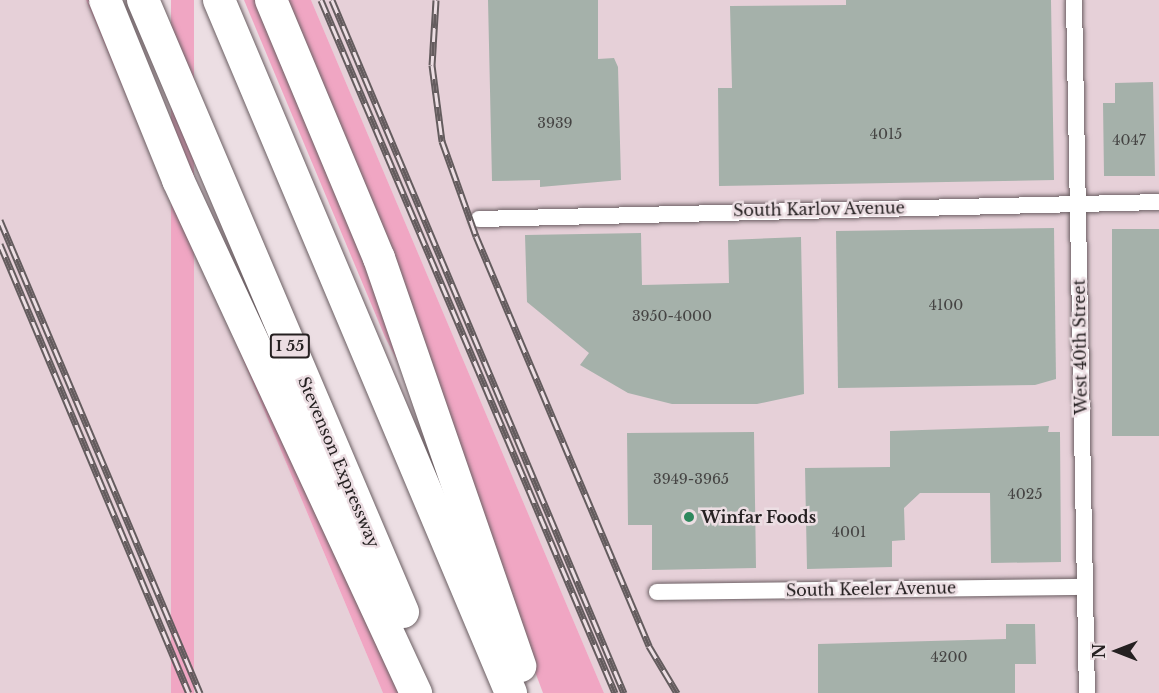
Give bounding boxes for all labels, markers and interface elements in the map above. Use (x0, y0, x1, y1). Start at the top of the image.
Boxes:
house number: 3939 (537, 115, 573, 131)
house number: 4015 (870, 126, 902, 142)
house number: 4047 (1112, 132, 1146, 148)
street label: South Karlov Avenue (732, 198, 906, 220)
street label: West 40th Street (1069, 279, 1091, 415)
house number: 4100 (929, 297, 963, 313)
house number: 3950-4000 (632, 308, 712, 324)
road number: I 55 (269, 334, 311, 358)
street label: Stevenson Expressway (294, 374, 384, 550)
house number: 3949-3965 (653, 471, 729, 487)
house number: 4025 (1008, 486, 1042, 502)
place label: Winfar Foods (701, 507, 816, 527)
marker: Winfar Foods (682, 510, 696, 524)
house number: 4001 (832, 524, 866, 540)
street label: South Keeler Avenue (785, 578, 957, 600)
north arrow (1087, 621, 1147, 681)
text: N (1089, 643, 1109, 659)
house number: 4200 (931, 649, 967, 665)

